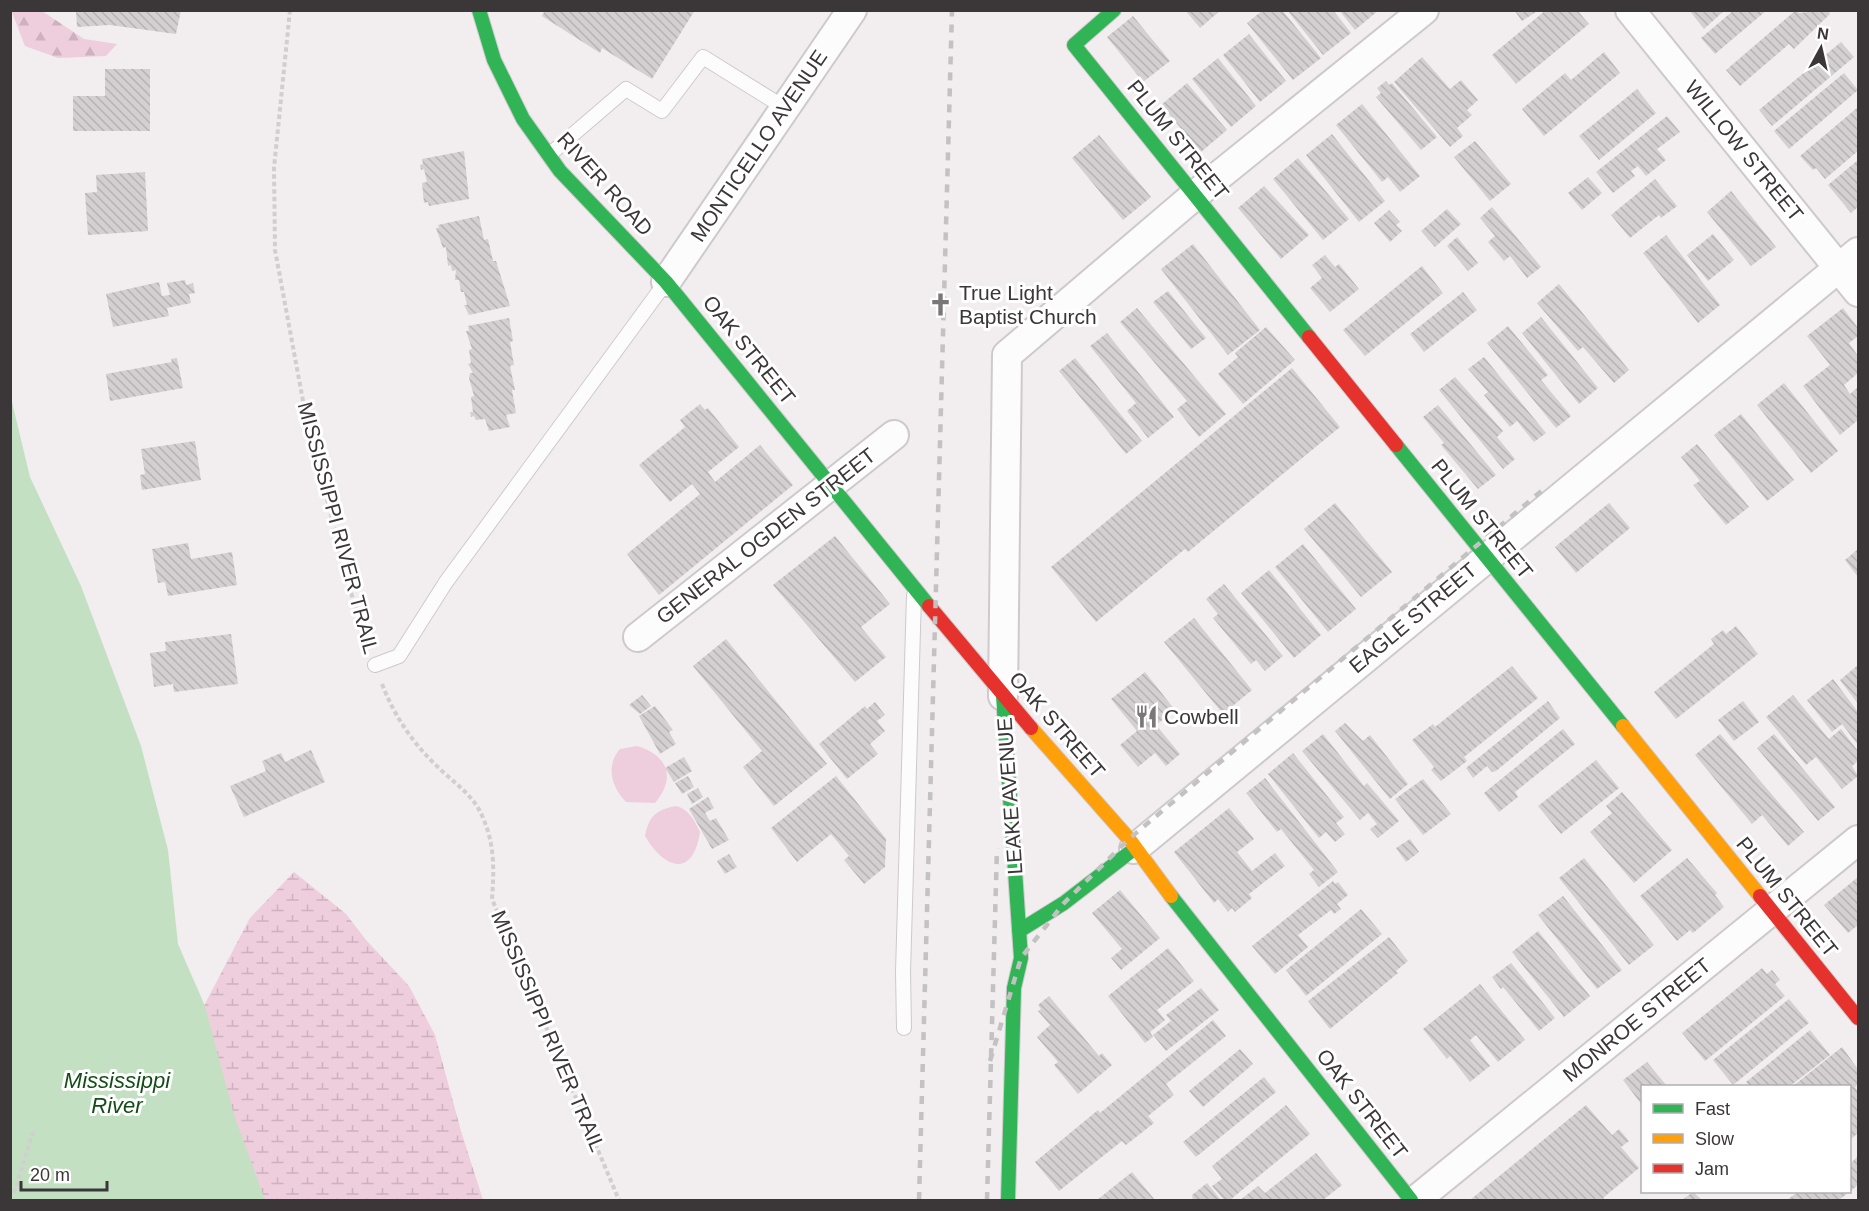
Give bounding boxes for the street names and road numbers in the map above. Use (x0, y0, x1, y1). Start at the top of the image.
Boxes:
street label: MONTICELLO AVENUE (686, 46, 831, 246)
street label: PLUM STREET (1123, 75, 1234, 204)
street label: WILLOW STREET (1681, 76, 1808, 226)
street label: RIVER ROAD (553, 127, 658, 240)
street label: OAK STREET (699, 291, 800, 409)
street label: MISSISSIPPI RIVER TRAIL (294, 399, 383, 656)
street label: GENERAL OGDEN STREET (652, 443, 880, 628)
street label: PLUM STREET (1427, 454, 1538, 583)
street label: EAGLE STREET (1344, 558, 1481, 677)
street label: OAK STREET (1005, 667, 1110, 783)
street label: LEAKE AVENUE (993, 717, 1026, 875)
street label: PLUM STREET (1732, 832, 1843, 961)
street label: MISSISSIPPI RIVER TRAIL (487, 907, 610, 1155)
street label: MONROE STREET (1558, 953, 1715, 1086)
street label: OAK STREET (1312, 1044, 1413, 1163)

